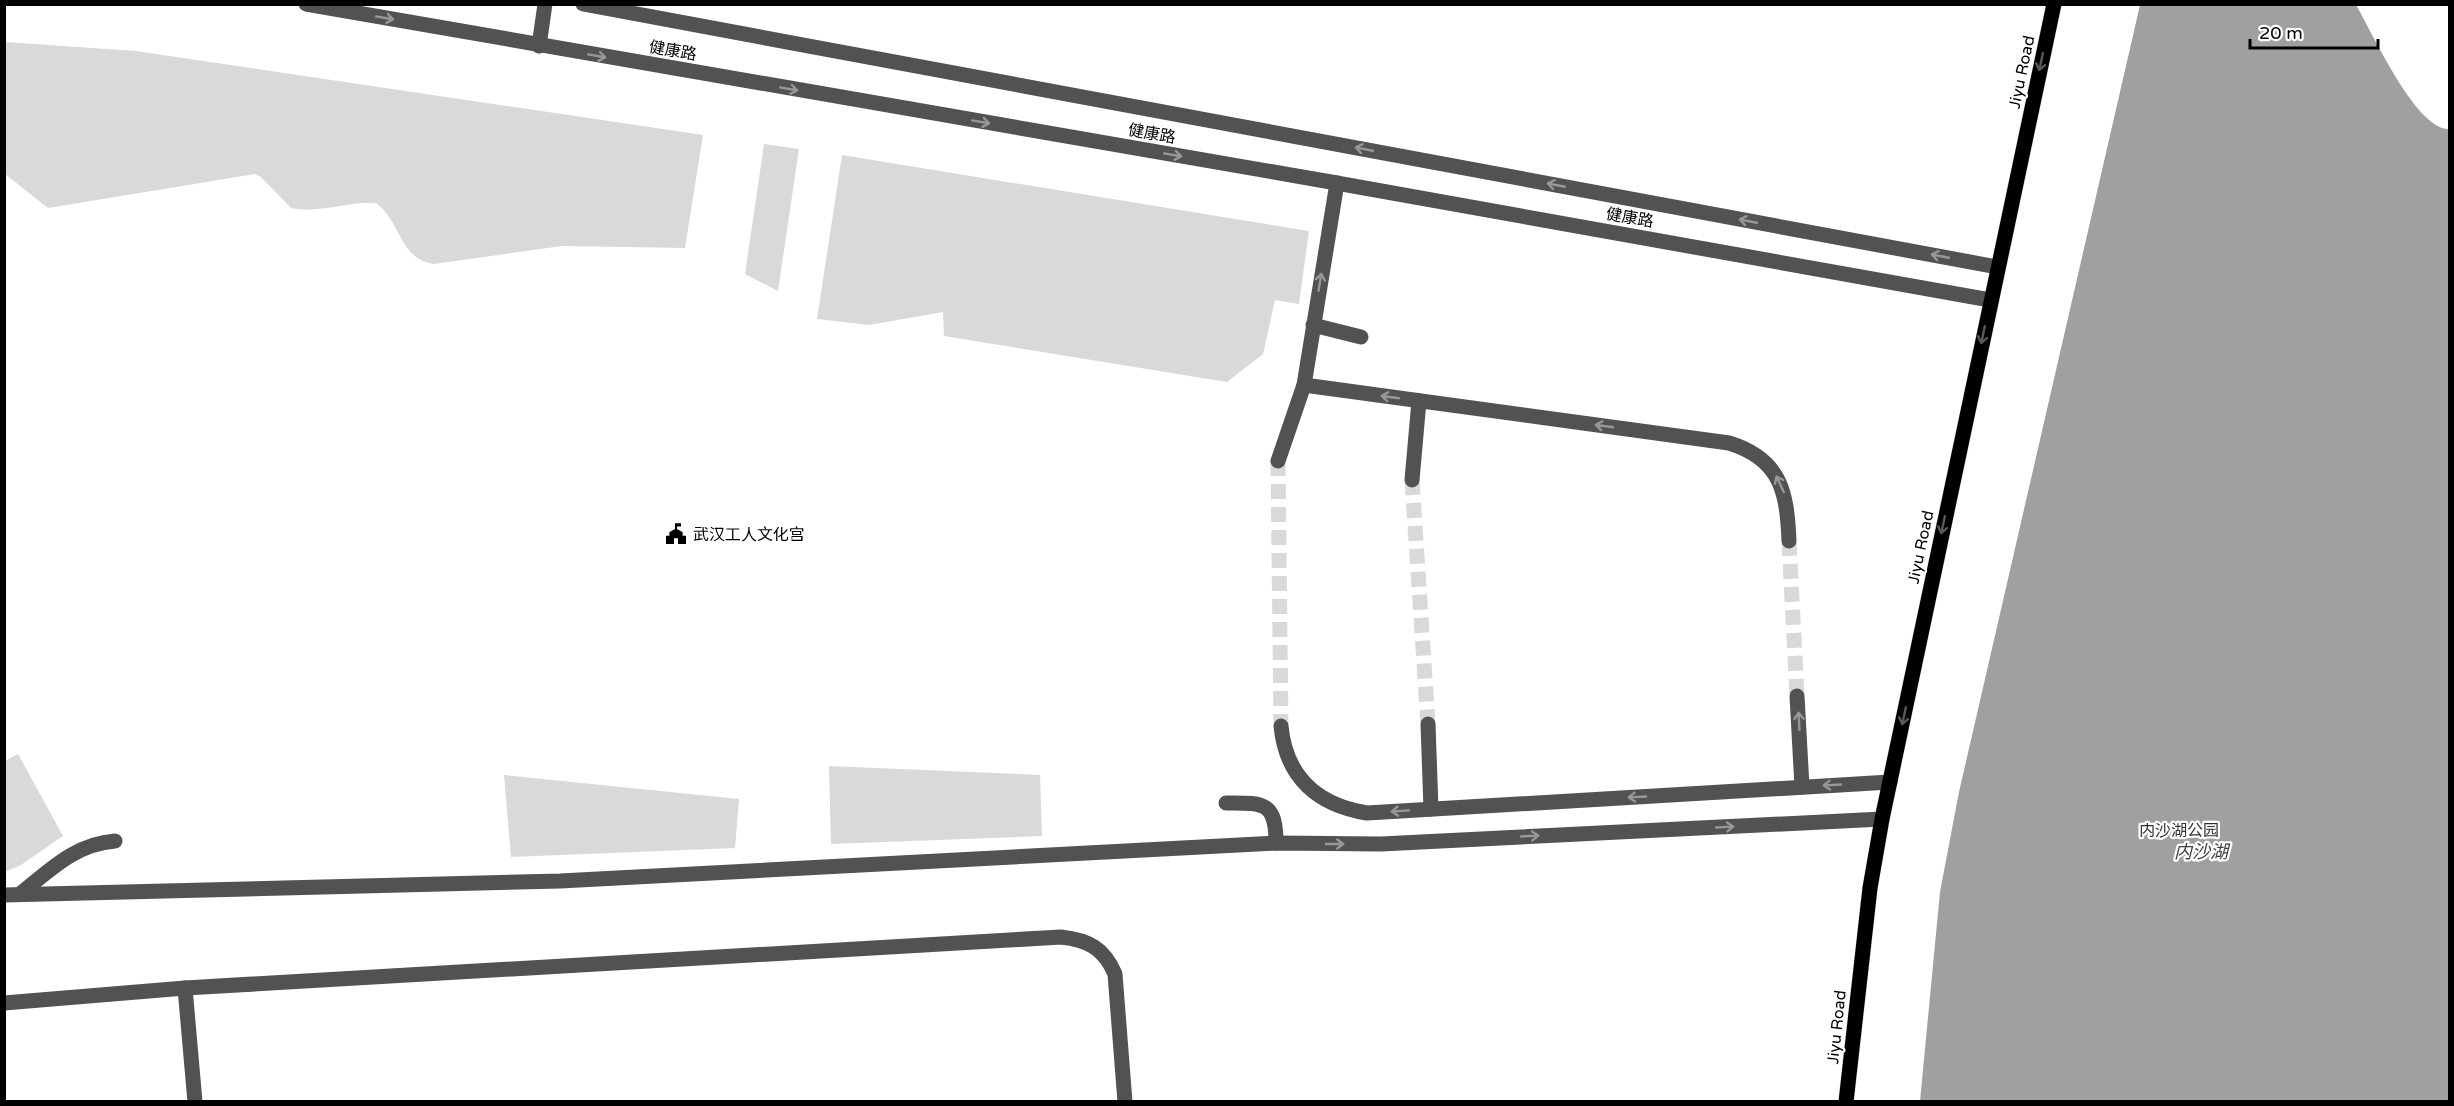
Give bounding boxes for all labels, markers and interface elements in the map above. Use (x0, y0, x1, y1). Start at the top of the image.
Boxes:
scale bar (2250, 12, 2378, 50)
one-way arrow (374, 13, 394, 24)
text: 20 m (2259, 22, 2303, 44)
street label: Jiyu Road (2004, 34, 2039, 111)
street label: 健康路 (647, 37, 698, 65)
one-way arrow (586, 50, 606, 61)
one-way arrow (2035, 52, 2047, 71)
one-way arrow (779, 83, 798, 94)
one-way arrow (971, 116, 990, 127)
street label: 健康路 (1126, 120, 1177, 148)
one-way arrow (1355, 144, 1375, 155)
one-way arrow (1163, 150, 1183, 161)
one-way arrow (1547, 179, 1566, 190)
street label: 健康路 (1604, 204, 1655, 232)
one-way arrow (1739, 215, 1758, 226)
one-way arrow (1930, 250, 1950, 261)
one-way arrow (1315, 273, 1326, 292)
one-way arrow (1977, 324, 1988, 344)
one-way arrow (1380, 391, 1400, 402)
one-way arrow (1594, 421, 1614, 432)
one-way arrow (1774, 476, 1785, 494)
street label: Jiyu Road (1903, 509, 1938, 586)
one-way arrow (1937, 515, 1948, 535)
public building icon: 武汉工人文化宫 (664, 522, 688, 546)
place label: 武汉工人文化宫 (693, 525, 805, 545)
one-way arrow (1897, 707, 1909, 726)
one-way arrow (1793, 711, 1804, 731)
one-way arrow (1822, 780, 1842, 791)
one-way arrow (1627, 791, 1647, 802)
one-way arrow (1391, 805, 1411, 816)
one-way arrow (1714, 821, 1734, 832)
park label: 内沙湖公园 (2139, 821, 2219, 841)
one-way arrow (1519, 831, 1539, 842)
one-way arrow (1324, 838, 1344, 850)
water label: 内沙湖 (2174, 841, 2231, 863)
street label: Jiyu Road (1823, 989, 1851, 1065)

